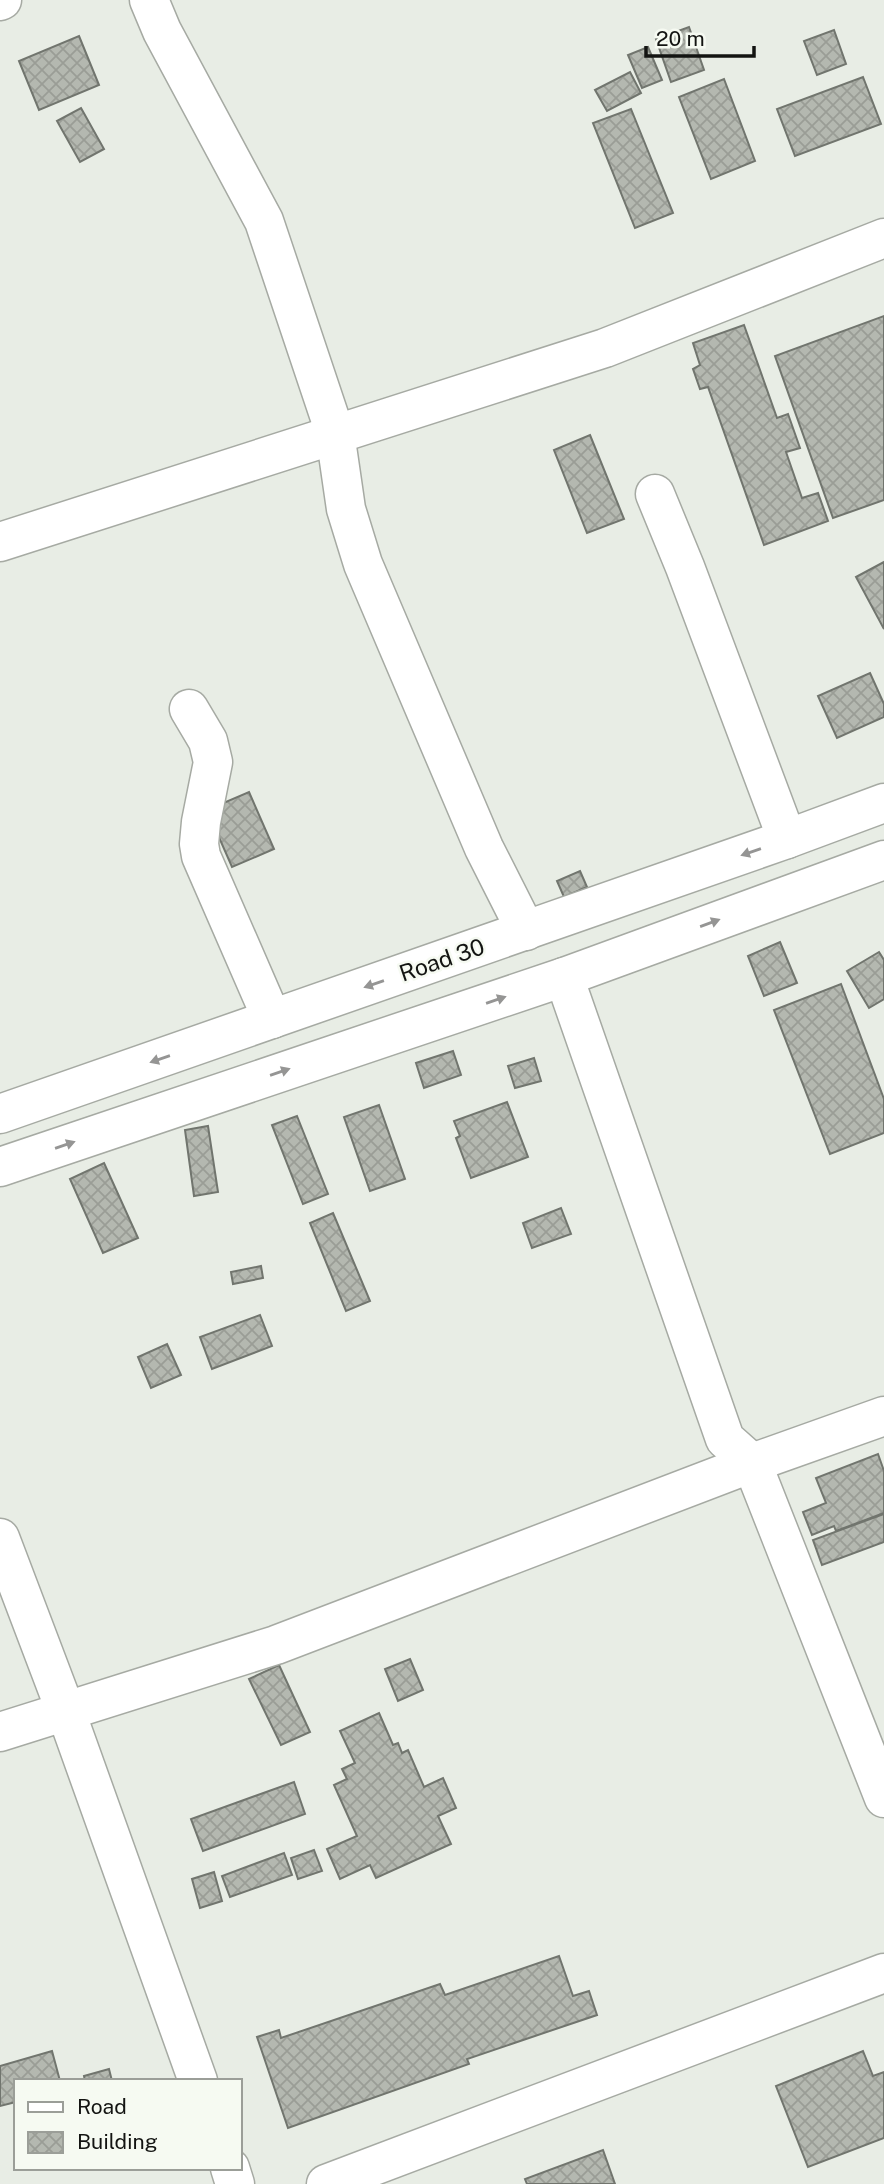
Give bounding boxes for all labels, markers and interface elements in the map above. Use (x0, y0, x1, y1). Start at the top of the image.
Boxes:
scale bar (646, 14, 754, 58)
text: 20 m (656, 26, 705, 51)
one-way arrow (740, 847, 761, 858)
one-way arrow (700, 918, 721, 929)
street label: Road 30 (396, 932, 488, 987)
one-way arrow (364, 979, 385, 990)
one-way arrow (486, 994, 507, 1005)
one-way arrow (149, 1054, 170, 1065)
one-way arrow (270, 1066, 291, 1077)
one-way arrow (54, 1139, 75, 1150)
legend (14, 2079, 242, 2170)
text: Road (77, 2094, 127, 2119)
text: Building (77, 2129, 158, 2154)

